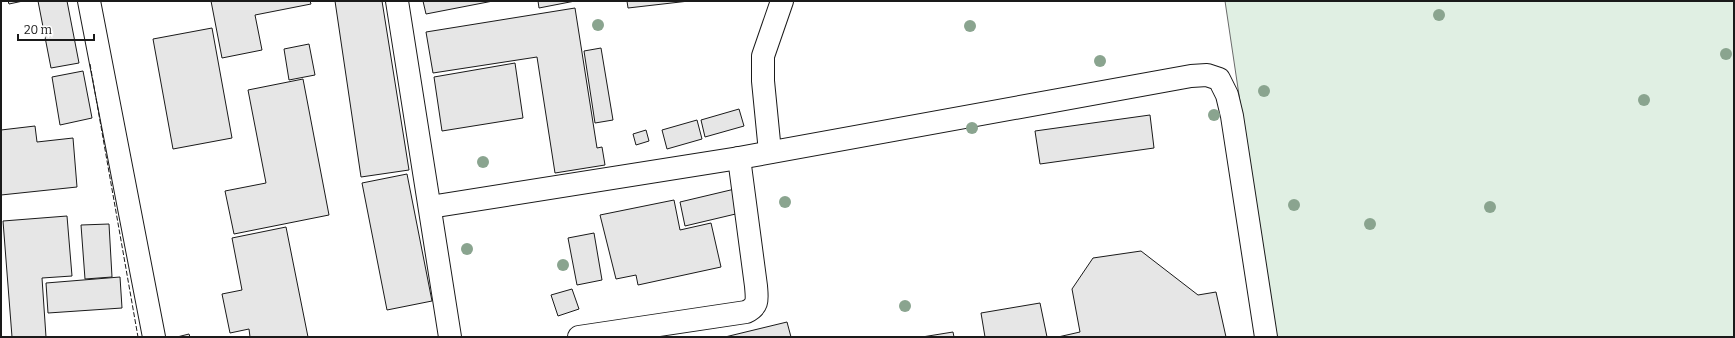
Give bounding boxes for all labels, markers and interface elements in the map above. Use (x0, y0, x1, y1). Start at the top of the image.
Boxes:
scale bar (18, 16, 94, 42)
text: 20 m (24, 23, 53, 37)

